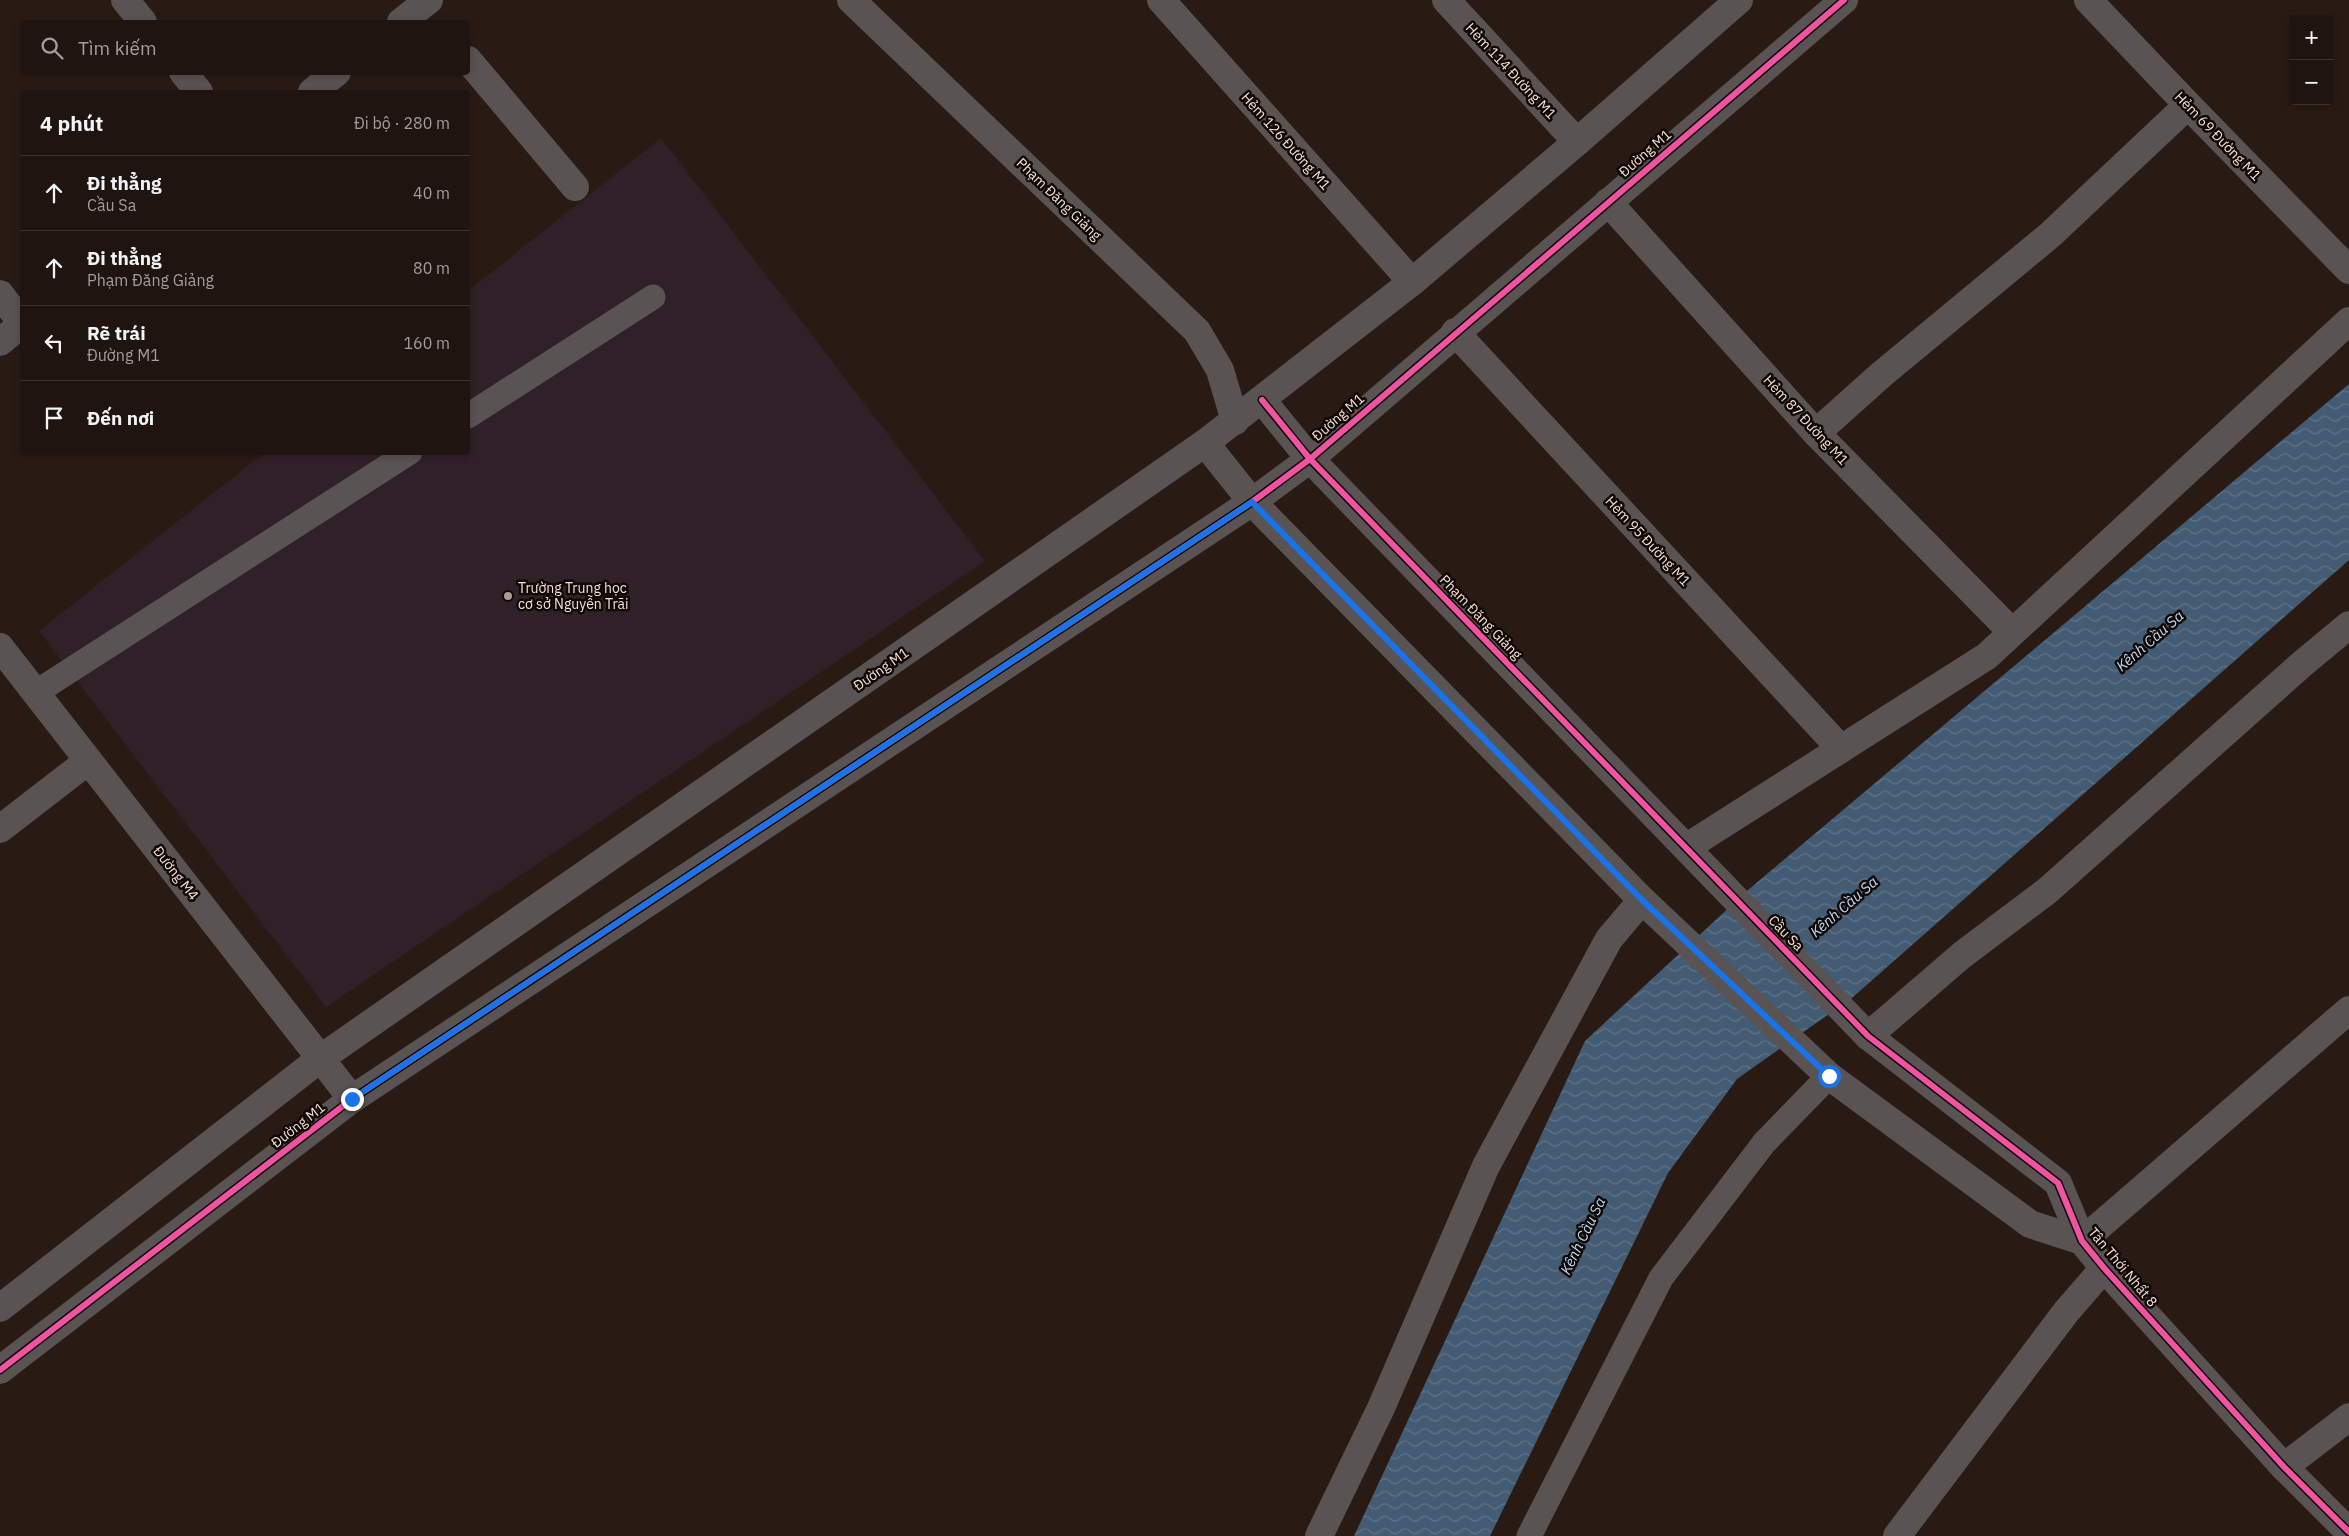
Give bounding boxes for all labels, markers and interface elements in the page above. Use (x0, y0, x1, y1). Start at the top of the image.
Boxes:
map controls (2289, 15, 2334, 105)
button: + (2289, 15, 2334, 60)
street label: Hẻm 114 Đường M1 (1462, 19, 1560, 123)
search box (20, 20, 470, 75)
icon: search (38, 34, 66, 62)
text: Tìm kiếm (78, 36, 156, 60)
button: − (2289, 60, 2334, 105)
street label: Hẻm 126 Đường M1 (1237, 88, 1335, 194)
street label: Hẻm 69 Đường M1 (2171, 88, 2265, 184)
text: 4 phút (40, 109, 103, 137)
text: Đi bộ · 280 m (354, 113, 450, 133)
street label: Đường M1 (1615, 125, 1675, 181)
street label: Phạm Đăng Giảng (1013, 154, 1106, 244)
text: Đi thẳng (87, 171, 161, 195)
icon: ahead (40, 179, 68, 207)
text: 40 m (413, 183, 450, 203)
text: Cầu Sa (87, 195, 136, 215)
text: Đi thẳng (87, 246, 161, 270)
icon: ahead (40, 254, 68, 282)
text: 80 m (413, 258, 450, 278)
text: Phạm Đăng Giảng (87, 270, 214, 290)
text: Rẽ trái (87, 321, 146, 345)
icon: left (40, 329, 68, 357)
text: 160 m (403, 333, 450, 353)
text: Đường M1 (87, 345, 160, 365)
street label: Hẻm 87 Đường M1 (1760, 371, 1852, 469)
street label: Đường M1 (1308, 389, 1368, 445)
icon: arrive (40, 404, 68, 432)
text: Đến nơi (87, 406, 154, 430)
street label: Hẻm 95 Đường M1 (1602, 492, 1694, 590)
street label: Phạm Đăng Giảng (1436, 571, 1526, 664)
place label: Trường Trung học cơ sở Nguyễn Trãi (518, 579, 629, 613)
marker: Trường Trung học cơ sở Nguyễn Trãi (502, 590, 514, 602)
water label: Kênh Cầu Sa (2112, 606, 2188, 675)
street label: Đường M1 (850, 643, 912, 695)
street label: Đường M4 (149, 842, 203, 904)
water label: Kênh Cầu Sa (1806, 872, 1882, 941)
street label: Cầu Sa (1765, 911, 1808, 955)
route start (1818, 1065, 1841, 1088)
route end (341, 1088, 364, 1111)
street label: Đường M1 (267, 1098, 329, 1152)
water label: Kênh Cầu Sa (1556, 1194, 1610, 1278)
street label: Tân Thới Nhất 8 (2085, 1224, 2161, 1310)

